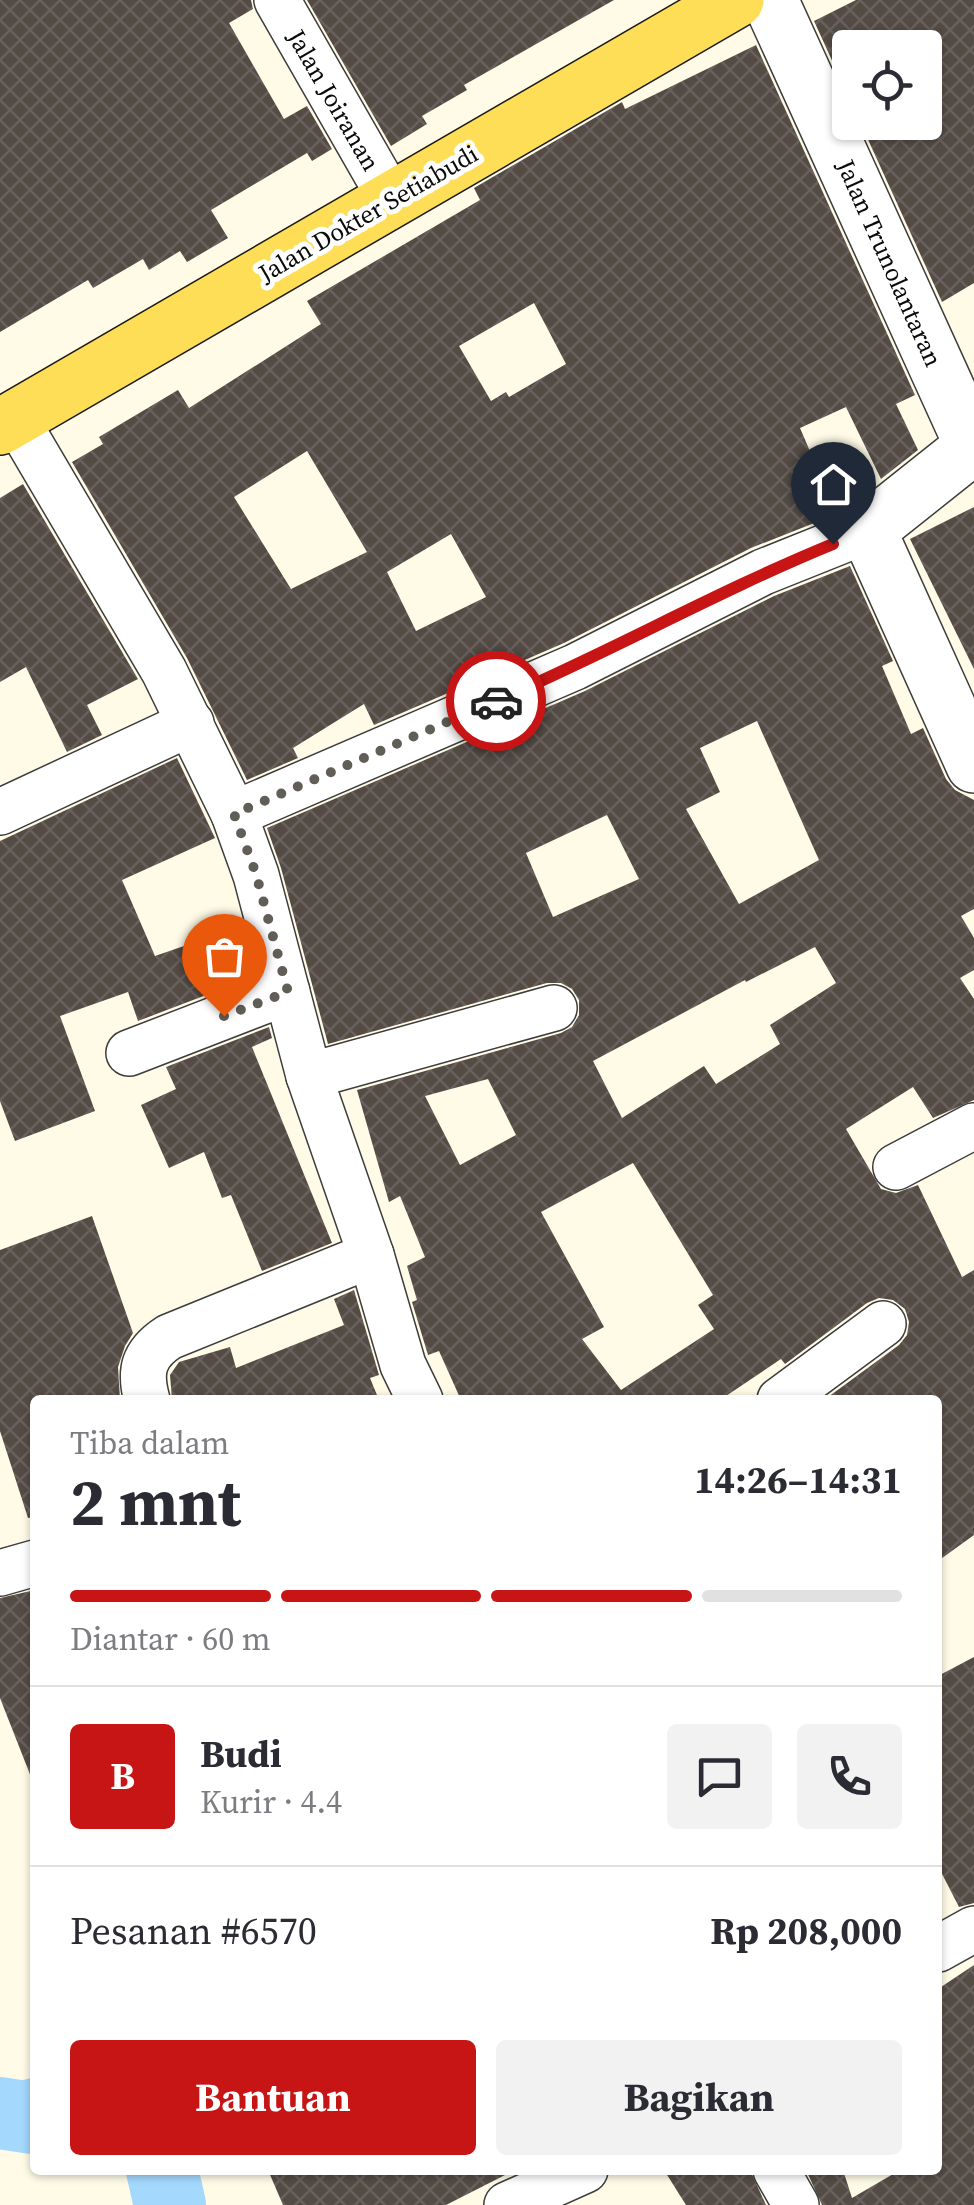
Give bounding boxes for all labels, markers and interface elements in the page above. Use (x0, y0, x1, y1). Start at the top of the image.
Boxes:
street label: Jalan Joiranan (279, 22, 388, 177)
map controls (832, 30, 942, 140)
button: locate (832, 30, 942, 140)
street label: Jalan Dokter Setiabudi (251, 136, 484, 290)
street label: Jalan Trunolantaran (829, 153, 951, 372)
pin (791, 442, 876, 545)
icon: home (806, 457, 861, 512)
courier (446, 651, 546, 751)
icon: car (469, 674, 524, 729)
pin (182, 914, 267, 1017)
icon: bag (197, 929, 252, 984)
text: Tiba dalam (70, 1421, 229, 1465)
text: 14:26–14:31 (694, 1454, 902, 1506)
text: 2 mnt (70, 1458, 241, 1547)
text: Diantar · 60 m (70, 1617, 270, 1661)
button: chat (667, 1724, 772, 1829)
button: phone (797, 1724, 902, 1829)
text: Budi (200, 1728, 282, 1780)
text: B (110, 1750, 135, 1802)
text: Kurir · 4.4 (200, 1780, 342, 1824)
text: Pesanan #6570 (70, 1905, 317, 1957)
text: Rp 208,000 (710, 1905, 902, 1957)
button: Bantuan (70, 2040, 476, 2155)
button: Bagikan (496, 2040, 902, 2155)

